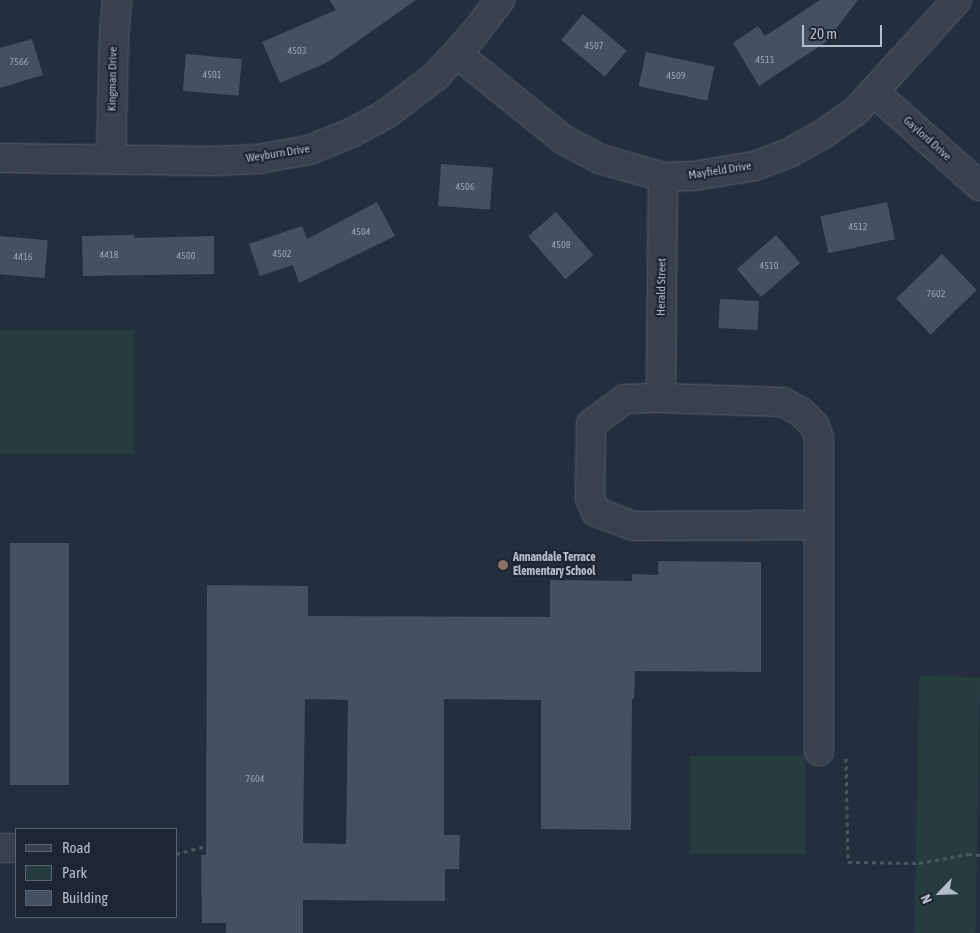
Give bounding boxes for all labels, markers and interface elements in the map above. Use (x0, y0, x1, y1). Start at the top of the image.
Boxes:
scale bar (805, 15, 885, 47)
text: 20 m (810, 25, 837, 42)
house number: 4507 (585, 40, 603, 52)
house number: 4503 (288, 45, 306, 57)
street label: Kingman Drive (105, 47, 121, 111)
house number: 4511 (756, 54, 774, 66)
house number: 7566 (10, 56, 28, 68)
house number: 4501 (203, 69, 221, 81)
house number: 4509 (667, 70, 685, 82)
street label: Gaylord Drive (900, 114, 954, 164)
street label: Weyburn Drive (245, 142, 311, 166)
street label: Mayfield Drive (687, 159, 753, 183)
house number: 4506 (456, 181, 474, 193)
house number: 4512 (849, 221, 867, 233)
house number: 4504 (352, 226, 370, 238)
house number: 4508 (552, 239, 570, 251)
house number: 4502 (273, 248, 291, 260)
house number: 4418 (100, 249, 118, 261)
house number: 4500 (177, 250, 195, 262)
house number: 4416 (14, 251, 32, 263)
street label: Herald Street (654, 258, 670, 316)
house number: 4510 (760, 260, 778, 272)
house number: 7602 (927, 288, 945, 300)
place label: Annandale Terrace Elementary School (513, 551, 596, 579)
marker: Annandale Terrace Elementary School (497, 559, 509, 571)
house number: 7604 (246, 773, 264, 785)
legend (15, 828, 178, 918)
text: Road (62, 839, 91, 856)
text: Park (62, 864, 87, 881)
north arrow (915, 868, 965, 918)
text: Building (62, 889, 108, 906)
text: N (917, 892, 935, 906)

